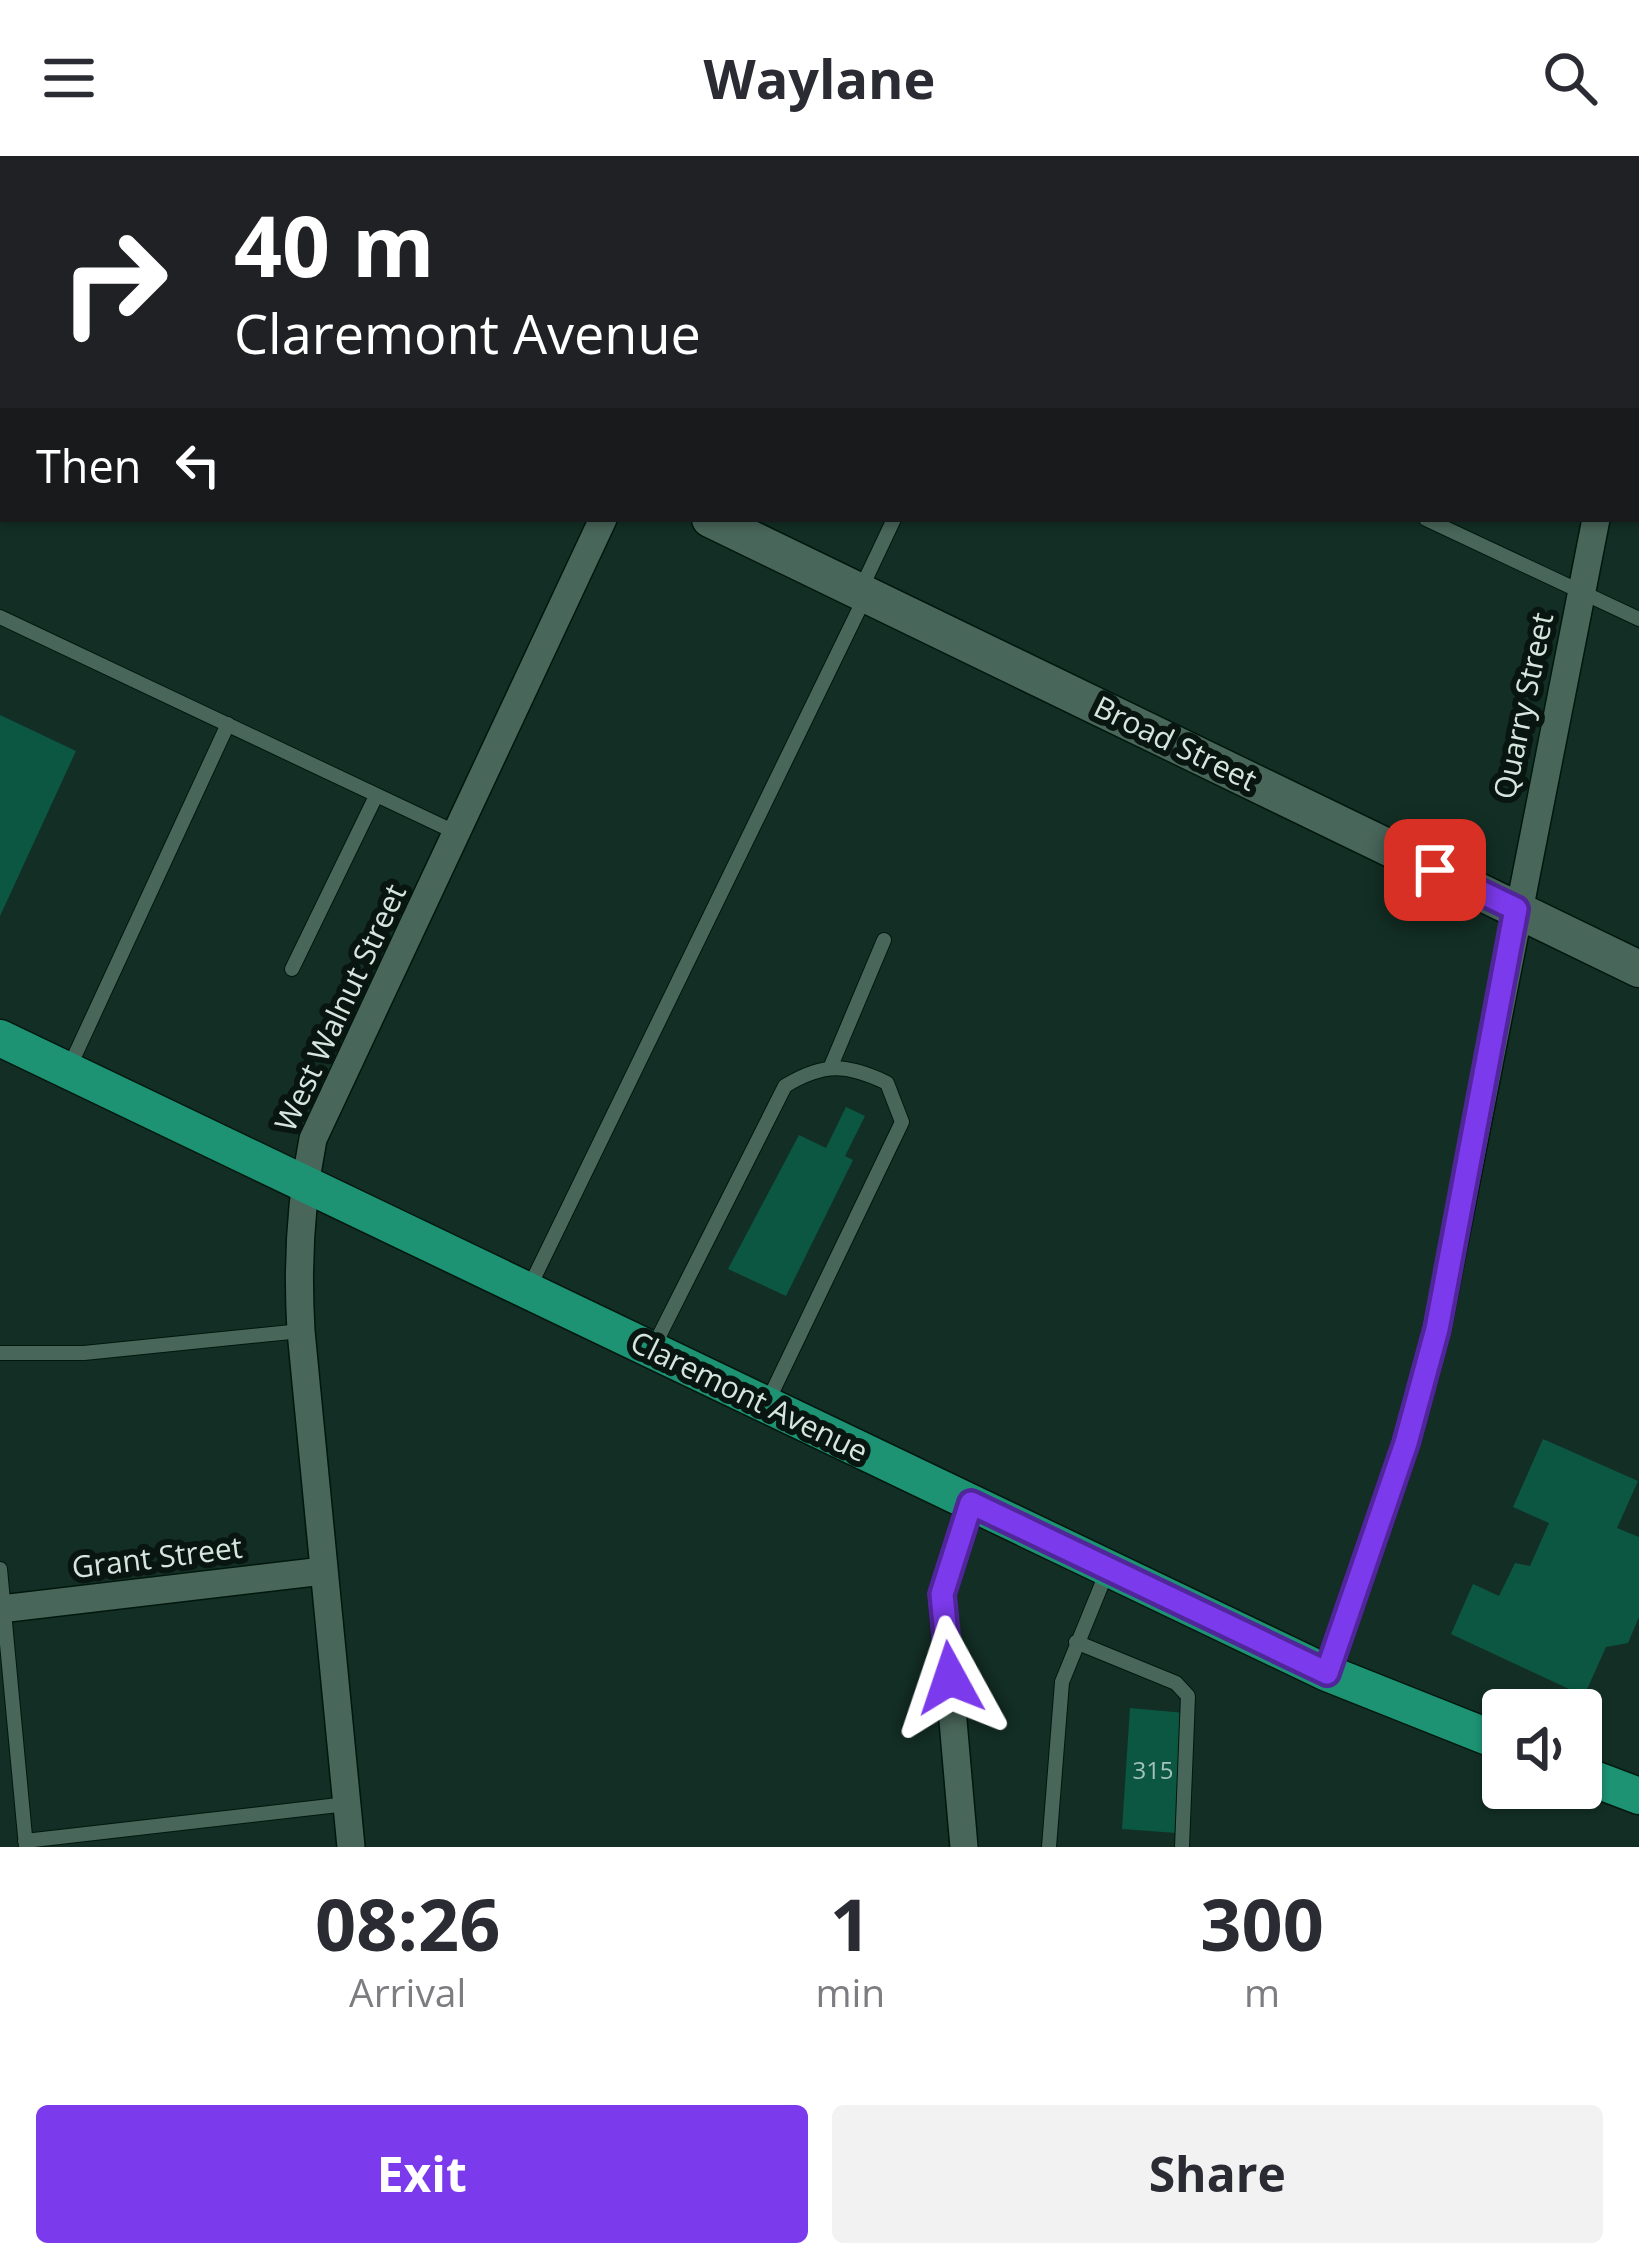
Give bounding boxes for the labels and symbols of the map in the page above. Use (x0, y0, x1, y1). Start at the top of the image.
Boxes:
street label: Quarry Street (1483, 609, 1562, 803)
street label: Broad Street (1087, 686, 1264, 800)
pin (1384, 819, 1486, 921)
street label: West Walnut Street (264, 877, 415, 1138)
street label: Claremont Avenue (624, 1320, 875, 1471)
street label: Grant Street (69, 1526, 244, 1587)
position arrow (887, 1615, 1013, 1741)
house number: 315 (1132, 1753, 1174, 1786)

